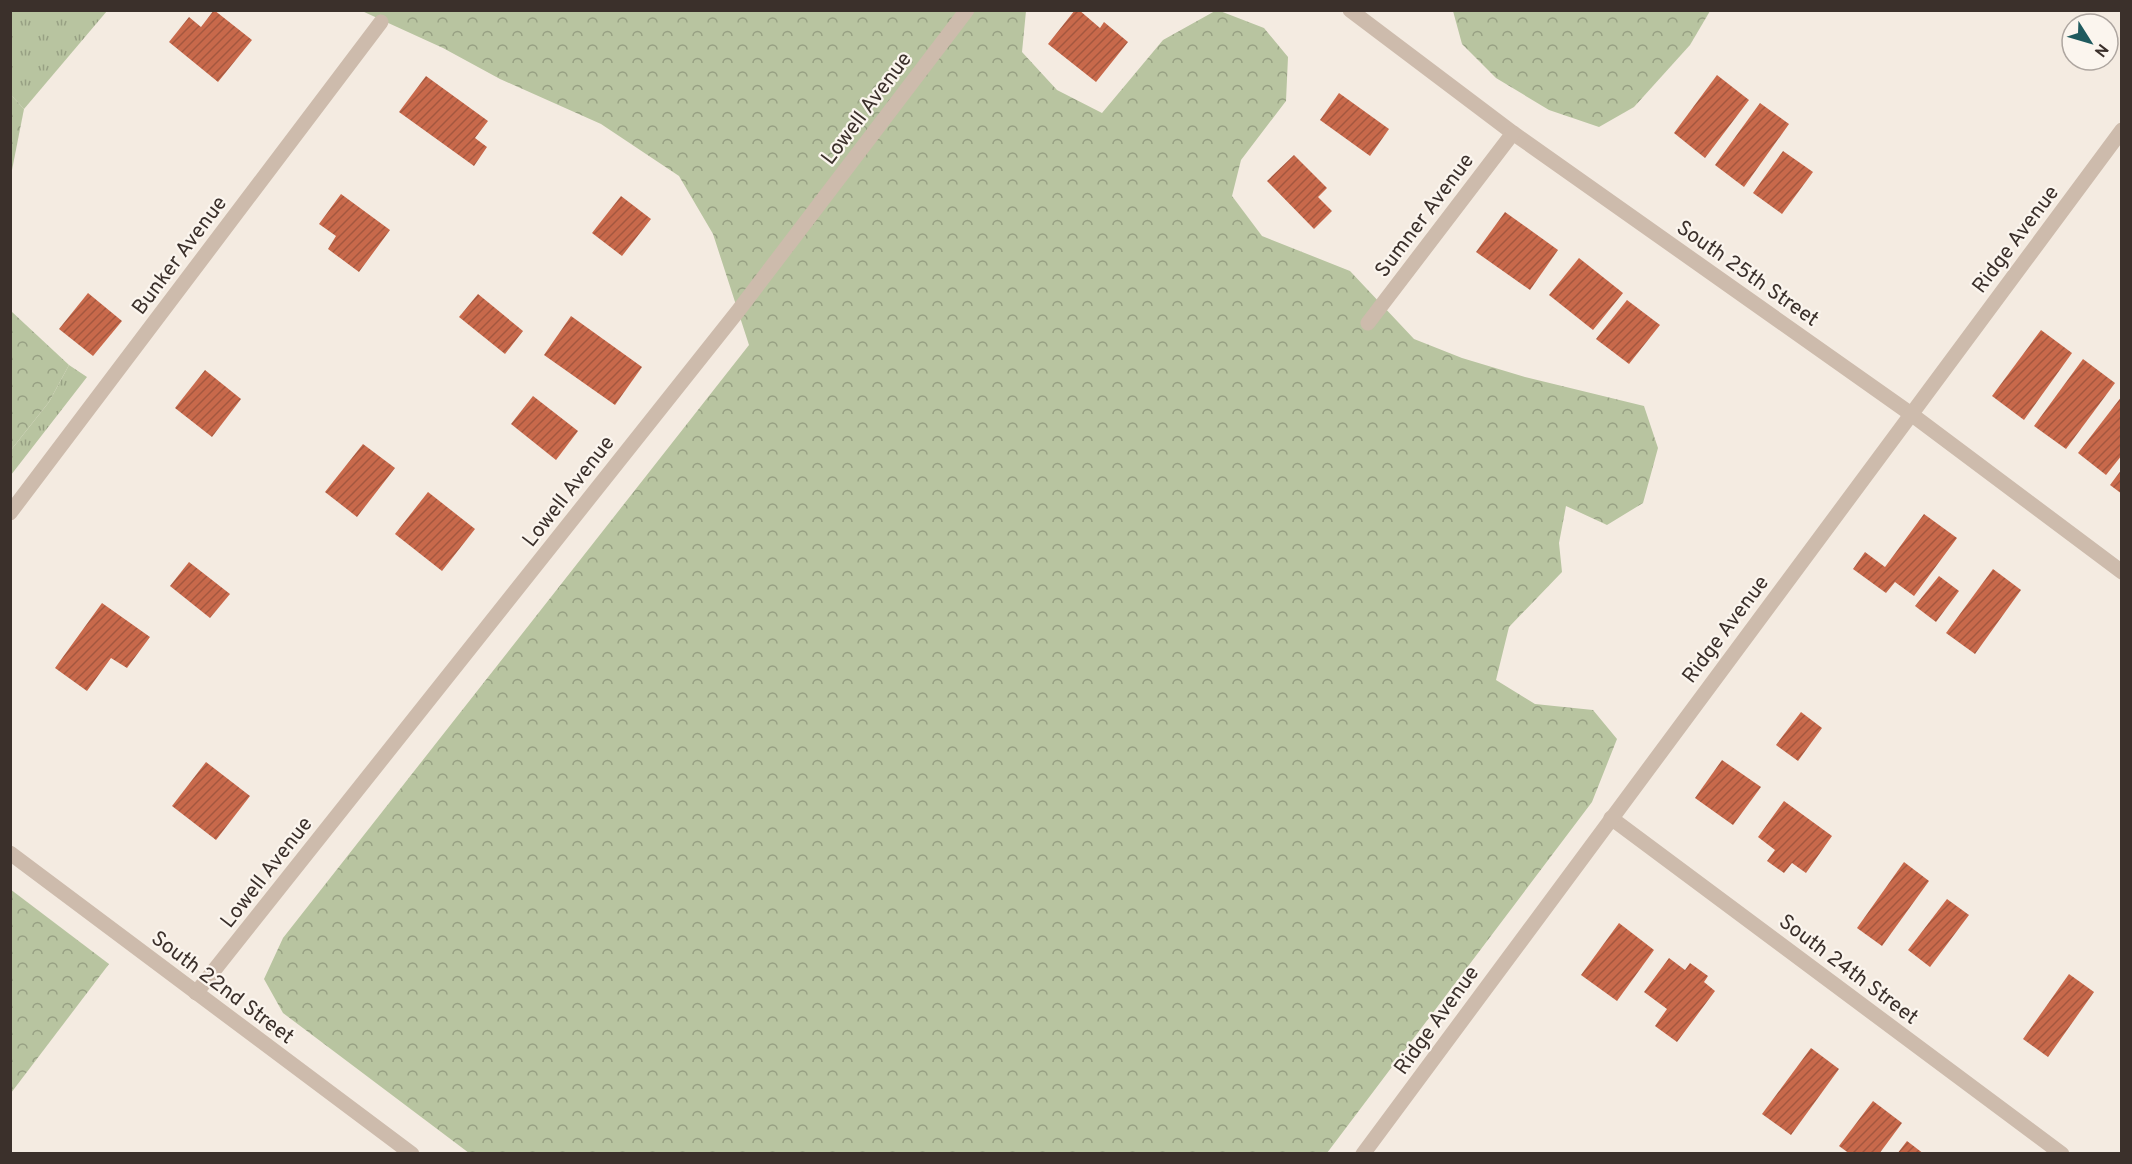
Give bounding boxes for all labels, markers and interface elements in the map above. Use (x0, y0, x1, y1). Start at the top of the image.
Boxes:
north arrow (2060, 12, 2120, 72)
text: N (2089, 39, 2112, 60)
street label: Lowell Avenue (816, 47, 918, 171)
street label: Sumner Avenue (1370, 148, 1481, 283)
street label: Ridge Avenue (1967, 180, 2066, 299)
street label: Bunker Avenue (127, 191, 234, 321)
street label: South 25th Street (1671, 215, 1824, 333)
street label: Lowell Avenue (517, 431, 621, 553)
street label: Ridge Avenue (1677, 570, 1776, 689)
street label: Lowell Avenue (215, 812, 319, 934)
street label: South 24th Street (1773, 909, 1923, 1031)
street label: South 22nd Street (145, 926, 299, 1051)
street label: Ridge Avenue (1389, 961, 1486, 1081)

